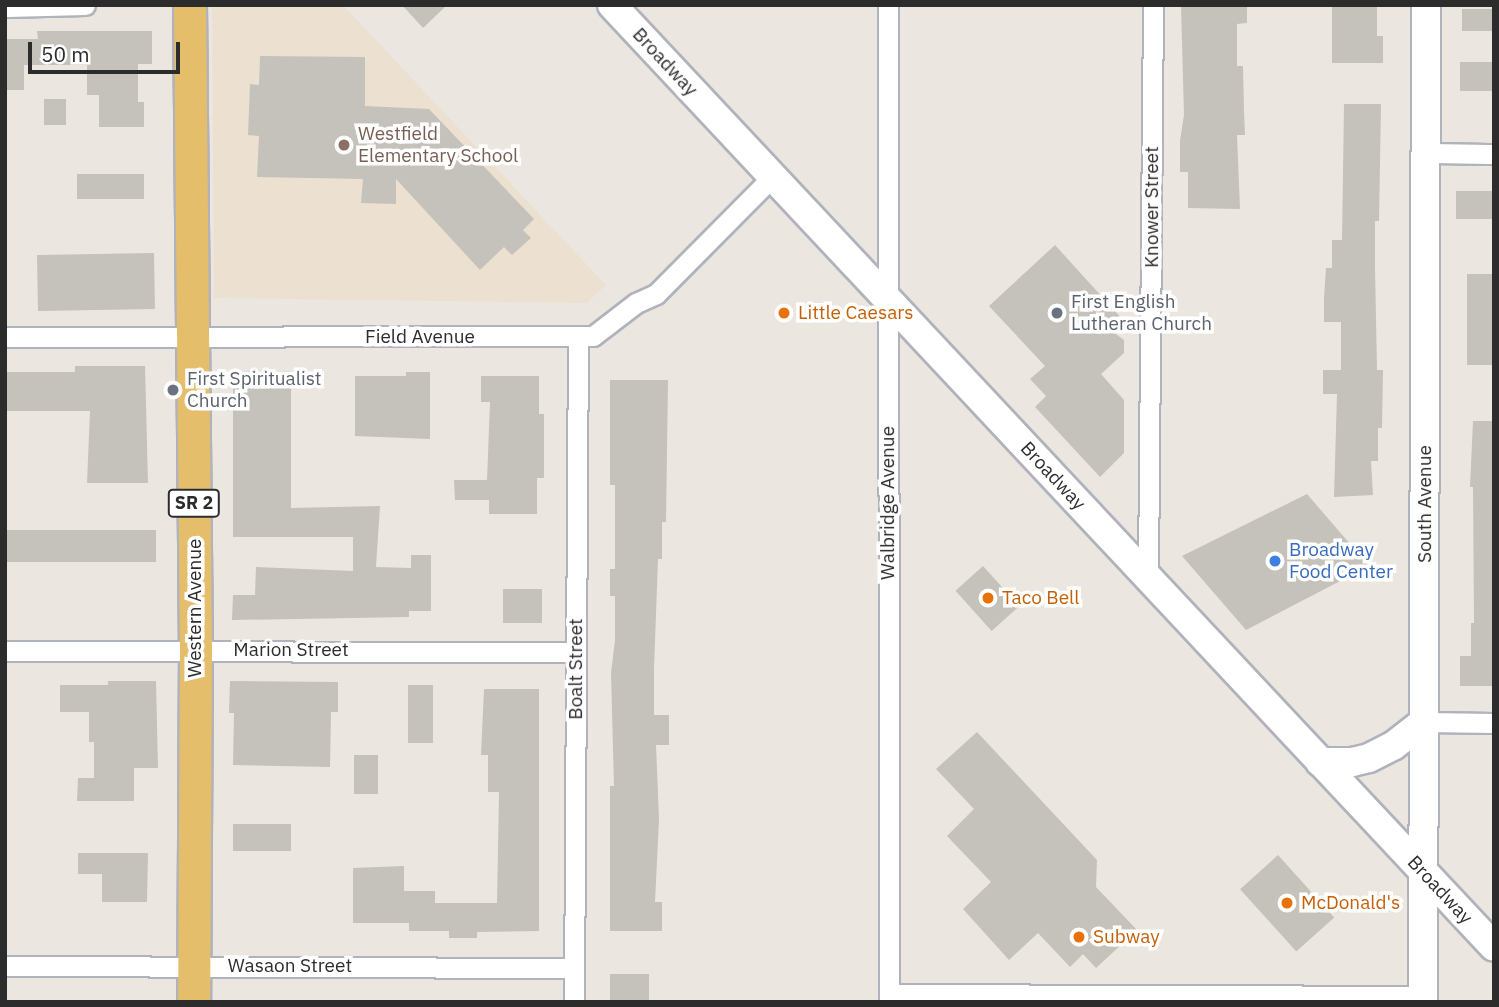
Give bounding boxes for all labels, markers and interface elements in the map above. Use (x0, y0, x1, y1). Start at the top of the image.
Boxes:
street label: Broadway (628, 23, 702, 101)
scale bar (32, 28, 184, 72)
text: 50 m (41, 40, 90, 68)
place label: Westfield Elementary School (358, 123, 518, 167)
marker: Westfield Elementary School (336, 137, 352, 153)
street label: Knower Street (1141, 146, 1163, 268)
place label: First English Lutheran Church (1071, 291, 1212, 335)
place label: Little Caesars (798, 302, 914, 324)
marker: Little Caesars (776, 305, 792, 321)
marker: First English Lutheran Church (1049, 305, 1065, 321)
street label: Field Avenue (365, 326, 475, 348)
place label: First Spiritualist Church (187, 368, 321, 412)
marker: First Spiritualist Church (165, 382, 181, 398)
street label: Walbridge Avenue (877, 426, 899, 580)
street label: Broadway (1016, 437, 1090, 515)
street label: South Avenue (1414, 445, 1436, 563)
road number: SR 2 (168, 489, 220, 518)
street label: Western Avenue (184, 539, 206, 677)
place label: Broadway Food Center (1289, 539, 1393, 583)
marker: Broadway Food Center (1267, 553, 1283, 569)
place label: Taco Bell (1002, 587, 1079, 609)
marker: Taco Bell (980, 590, 996, 606)
street label: Boalt Street (565, 618, 587, 720)
street label: Marion Street (233, 639, 349, 661)
street label: Broadway (1403, 851, 1477, 929)
place label: McDonald's (1301, 892, 1400, 914)
marker: McDonald's (1279, 895, 1295, 911)
place label: Subway (1093, 926, 1160, 948)
marker: Subway (1071, 929, 1087, 945)
street label: Wasaon Street (228, 955, 352, 977)

